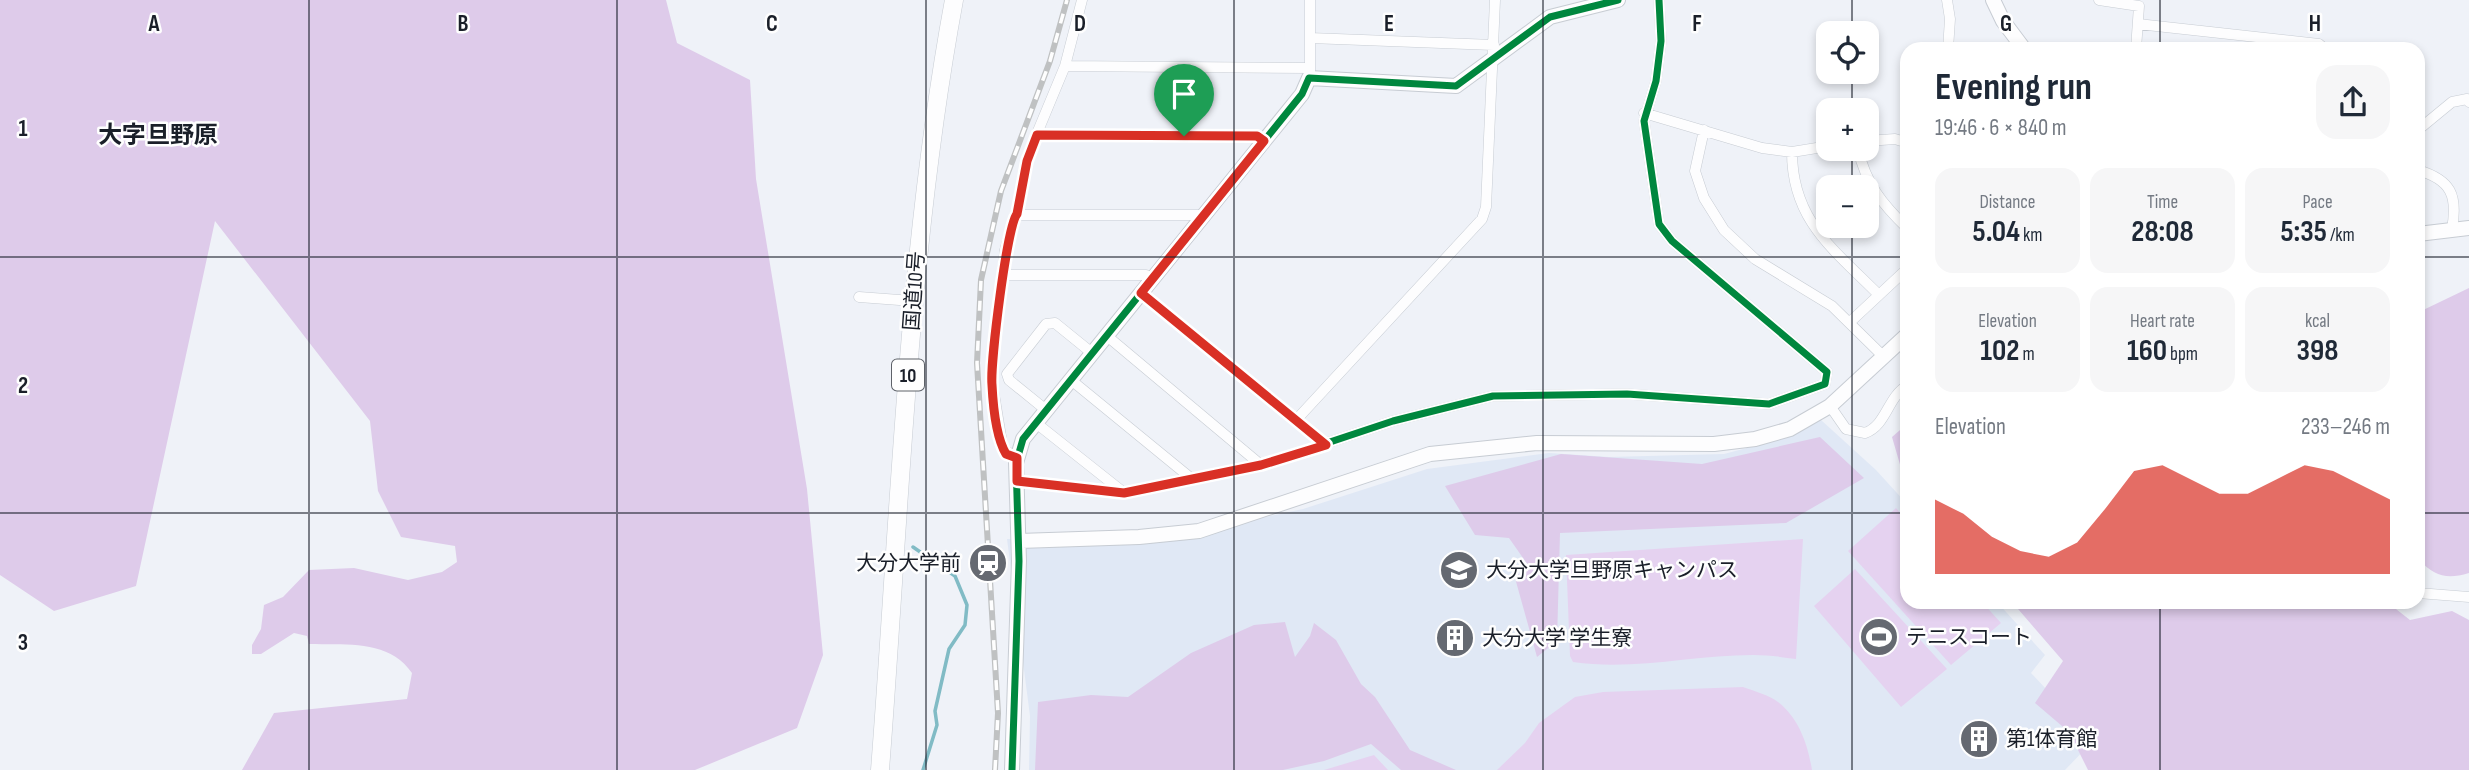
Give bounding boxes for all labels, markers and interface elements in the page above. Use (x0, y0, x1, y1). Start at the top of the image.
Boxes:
text: A (148, 10, 161, 38)
text: B (458, 10, 469, 38)
text: C (766, 10, 778, 38)
text: D (1074, 10, 1086, 38)
text: E (1384, 10, 1394, 38)
text: F (1692, 10, 1702, 38)
text: G (2000, 10, 2012, 38)
text: H (2309, 10, 2321, 38)
map controls (1816, 21, 1879, 238)
button: locate (1816, 21, 1879, 84)
pin (1154, 64, 1214, 136)
text: Evening run (1935, 65, 2092, 110)
button: share (2316, 65, 2390, 139)
icon: arrive (1165, 75, 1203, 113)
button: + (1816, 98, 1879, 161)
text: 19:46 · 6 × 840 m (1935, 114, 2067, 142)
text: 1 (18, 115, 28, 143)
district label: 大字旦野原 (98, 121, 218, 150)
button: − (1816, 175, 1879, 238)
text: Distance (1979, 191, 2036, 214)
text: Time (2147, 191, 2178, 214)
text: Pace (2302, 191, 2333, 214)
text: 5.04 (1973, 214, 2020, 250)
text: 28:08 (2131, 214, 2194, 250)
text: 5:35 (2280, 214, 2327, 250)
text: km (2020, 224, 2042, 247)
text: /km (2327, 224, 2355, 247)
street label: 国道10号 (899, 250, 930, 332)
text: Elevation (1978, 310, 2037, 333)
text: Heart rate (2130, 310, 2195, 333)
text: kcal (2305, 310, 2330, 333)
text: 102 (1980, 333, 2019, 369)
text: 160 (2127, 333, 2167, 369)
text: 398 (2297, 333, 2338, 369)
text: m (2019, 343, 2035, 366)
text: bpm (2167, 343, 2198, 366)
road number: 10 (892, 360, 924, 390)
text: 2 (18, 372, 28, 400)
text: Elevation (1935, 413, 2006, 441)
text: 233–246 m (2301, 413, 2390, 441)
station icon: 大分大学前 (967, 542, 1009, 584)
school or university icon: 大分大学旦野原キャンパス (1438, 549, 1480, 591)
place label: 大分大学前 (856, 551, 961, 576)
place label: 大分大学旦野原キャンパス (1486, 558, 1738, 583)
sports icon: テニスコート (1858, 616, 1900, 658)
building icon: 大分大学 学生寮 (1434, 617, 1476, 659)
place label: テニスコート (1906, 625, 2032, 650)
place label: 大分大学 学生寮 (1482, 626, 1632, 651)
text: 3 (18, 629, 28, 657)
building icon: 第1体育館 (1958, 718, 2000, 760)
place label: 第1体育館 (2006, 727, 2097, 752)

